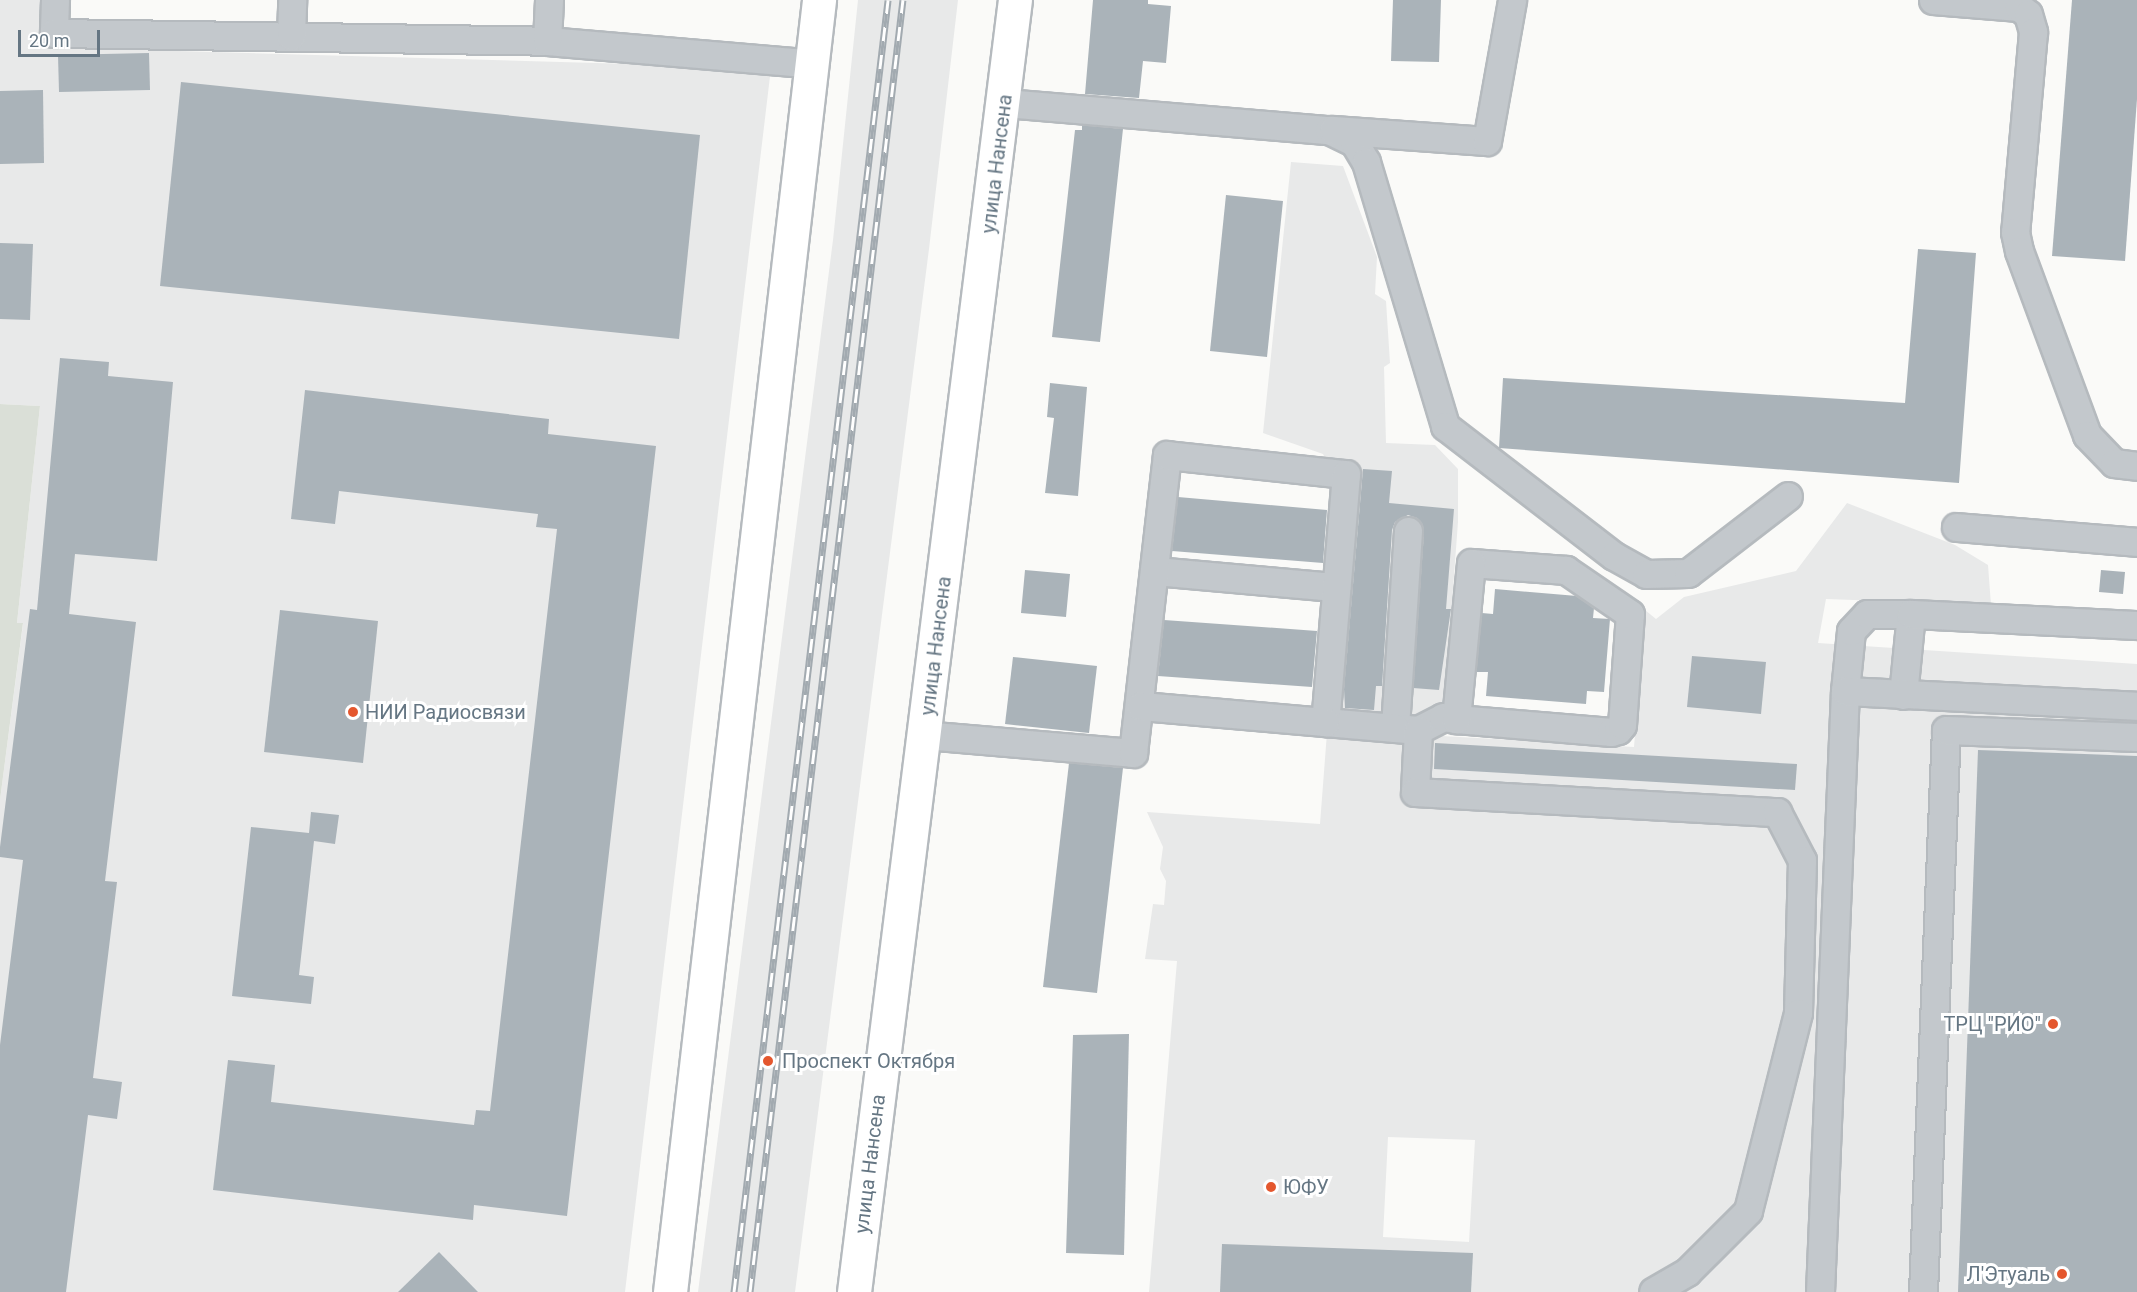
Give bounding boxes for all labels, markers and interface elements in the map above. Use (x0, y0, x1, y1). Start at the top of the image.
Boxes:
scale bar (21, 18, 104, 56)
text: 20 m (29, 30, 69, 51)
street label: улица Нансена (977, 93, 1017, 235)
street label: улица Нансена (916, 575, 956, 717)
place label: НИИ Радиосвязи (365, 700, 526, 724)
marker: НИИ Радиосвязи (346, 705, 360, 719)
place label: ТРЦ "РИО" (1943, 1012, 2041, 1036)
marker: ТРЦ "РИО" (2046, 1017, 2060, 1031)
place label: Проспект Октября (782, 1049, 955, 1073)
marker: Проспект Октября (759, 1052, 777, 1070)
street label: улица Нансена (850, 1093, 890, 1235)
place label: ЮФУ (1283, 1175, 1329, 1199)
marker: ЮФУ (1264, 1180, 1278, 1194)
place label: Л'Этуаль (1967, 1262, 2050, 1286)
marker: Л'Этуаль (2055, 1267, 2069, 1281)

